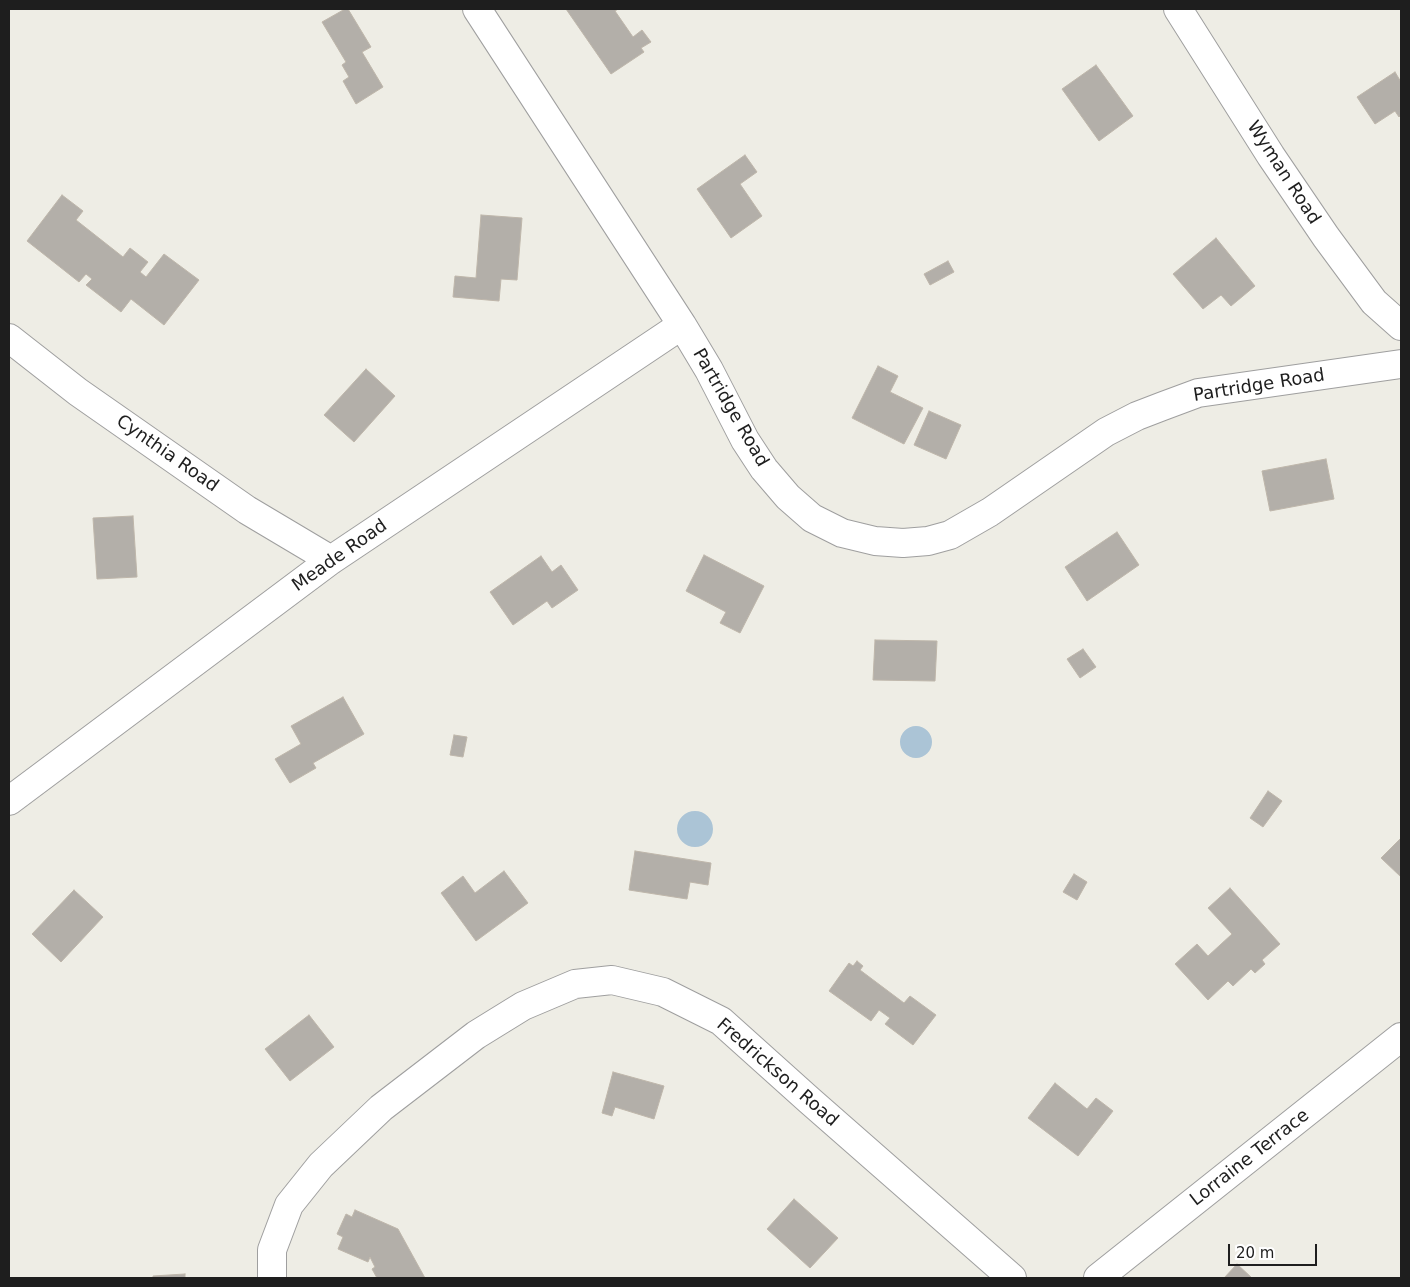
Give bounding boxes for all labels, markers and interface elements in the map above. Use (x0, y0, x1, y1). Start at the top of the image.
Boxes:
street label: Wyman Road (1242, 117, 1324, 229)
street label: Partridge Road (687, 345, 773, 471)
street label: Partridge Road (1192, 365, 1326, 407)
street label: Cynthia Road (112, 411, 222, 497)
street label: Meade Road (288, 515, 392, 597)
street label: Fredrickson Road (712, 1014, 842, 1132)
street label: Lorraine Terrace (1186, 1105, 1314, 1211)
scale bar (1230, 1234, 1319, 1266)
text: 20 m (1236, 1244, 1274, 1262)

